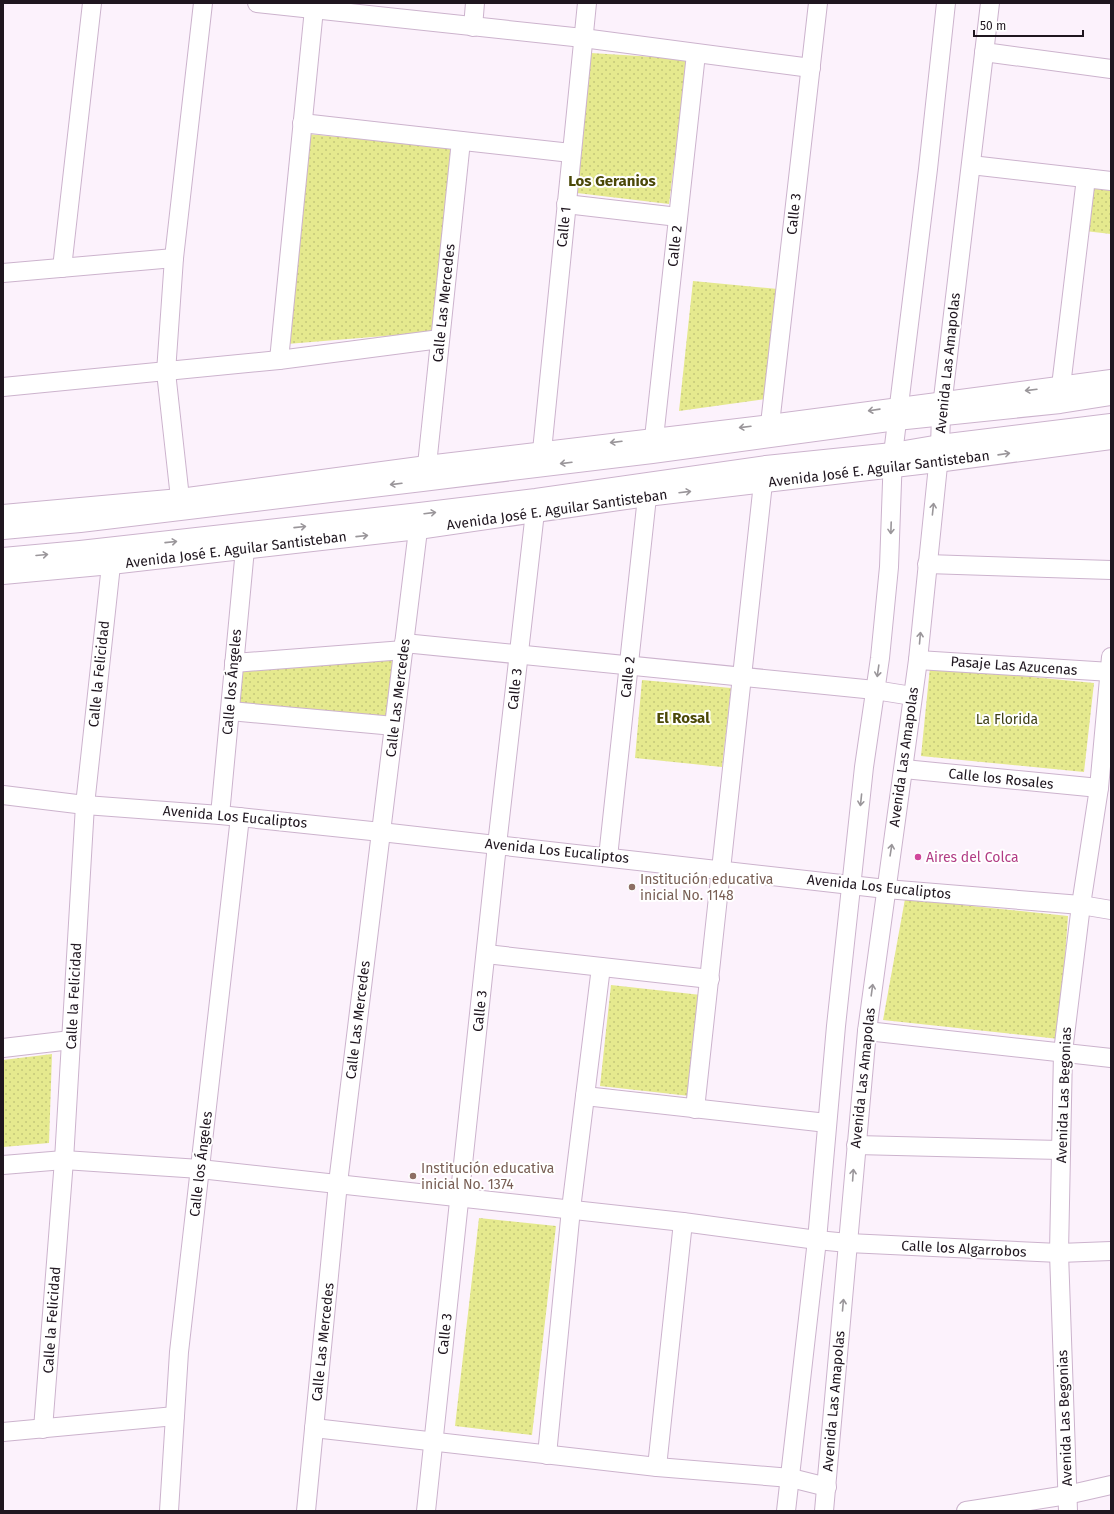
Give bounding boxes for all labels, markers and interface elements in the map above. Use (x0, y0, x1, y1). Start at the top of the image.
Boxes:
scale bar (974, 12, 1083, 38)
text: 50 m (980, 19, 1006, 33)
district label: Los Geranios (568, 172, 656, 190)
street label: Calle 3 (783, 192, 805, 236)
street label: Calle 1 (553, 206, 575, 248)
street label: Calle 2 (664, 224, 686, 268)
street label: Calle Las Mercedes (429, 242, 459, 363)
street label: Avenida Las Amapolas (932, 292, 964, 434)
one-way arrow (1025, 386, 1038, 394)
one-way arrow (868, 406, 881, 414)
one-way arrow (739, 423, 752, 431)
one-way arrow (610, 438, 623, 446)
street label: Avenida José E. Aguilar Santisteban (767, 447, 991, 491)
one-way arrow (997, 450, 1010, 458)
one-way arrow (560, 459, 573, 467)
one-way arrow (390, 480, 403, 487)
street label: Avenida José E. Aguilar Santisteban (446, 486, 668, 534)
one-way arrow (678, 488, 691, 496)
one-way arrow (929, 503, 936, 516)
one-way arrow (423, 509, 436, 517)
one-way arrow (887, 521, 894, 534)
one-way arrow (293, 524, 306, 531)
street label: Avenida José E. Aguilar Santisteban (124, 528, 348, 572)
one-way arrow (355, 532, 368, 540)
one-way arrow (164, 538, 177, 545)
one-way arrow (35, 551, 48, 559)
street label: Calle la Felicidad (85, 620, 113, 728)
street label: Calle los Ángeles (218, 628, 245, 736)
one-way arrow (917, 632, 924, 645)
street label: Calle Las Mercedes (382, 637, 414, 758)
street label: Pasaje Las Azucenas (950, 653, 1078, 679)
street label: Calle 2 (617, 655, 639, 699)
one-way arrow (874, 664, 882, 677)
street label: Calle 3 (504, 667, 526, 711)
street label: Avenida Las Amapolas (886, 686, 922, 828)
district label: El Rosal (656, 709, 710, 727)
park label: La Florida (976, 711, 1038, 728)
street label: Calle los Rosales (948, 765, 1055, 793)
one-way arrow (857, 793, 865, 806)
street label: Avenida Los Eucaliptos (162, 802, 308, 832)
street label: Avenida Los Eucaliptos (484, 835, 630, 867)
one-way arrow (887, 844, 895, 857)
place label: Aires del Colca (926, 849, 1019, 866)
marker: Aires del Colca (913, 852, 923, 862)
place label: Institución educativa inicial No. 1148 (640, 871, 773, 904)
street label: Avenida Los Eucaliptos (806, 871, 952, 903)
marker: Institución educativa inicial No. 1148 (627, 882, 637, 892)
street label: Calle la Felicidad (63, 942, 85, 1050)
street label: Calle Las Mercedes (342, 959, 374, 1080)
one-way arrow (868, 984, 876, 997)
street label: Calle 3 (469, 989, 491, 1033)
street label: Avenida Las Amapolas (847, 1007, 879, 1149)
street label: Avenida Las Begonias (1053, 1026, 1075, 1163)
street label: Calle los Ángeles (185, 1110, 216, 1218)
place label: Institución educativa inicial No. 1374 (421, 1160, 554, 1193)
one-way arrow (850, 1169, 857, 1182)
marker: Institución educativa inicial No. 1374 (408, 1171, 418, 1181)
street label: Calle los Algarrobos (901, 1237, 1028, 1261)
street label: Calle la Felicidad (40, 1266, 64, 1374)
street label: Calle Las Mercedes (308, 1281, 338, 1402)
one-way arrow (839, 1299, 846, 1312)
street label: Calle 3 (434, 1312, 456, 1356)
street label: Avenida Las Amapolas (819, 1330, 849, 1472)
street label: Avenida Las Begonias (1054, 1349, 1076, 1486)

